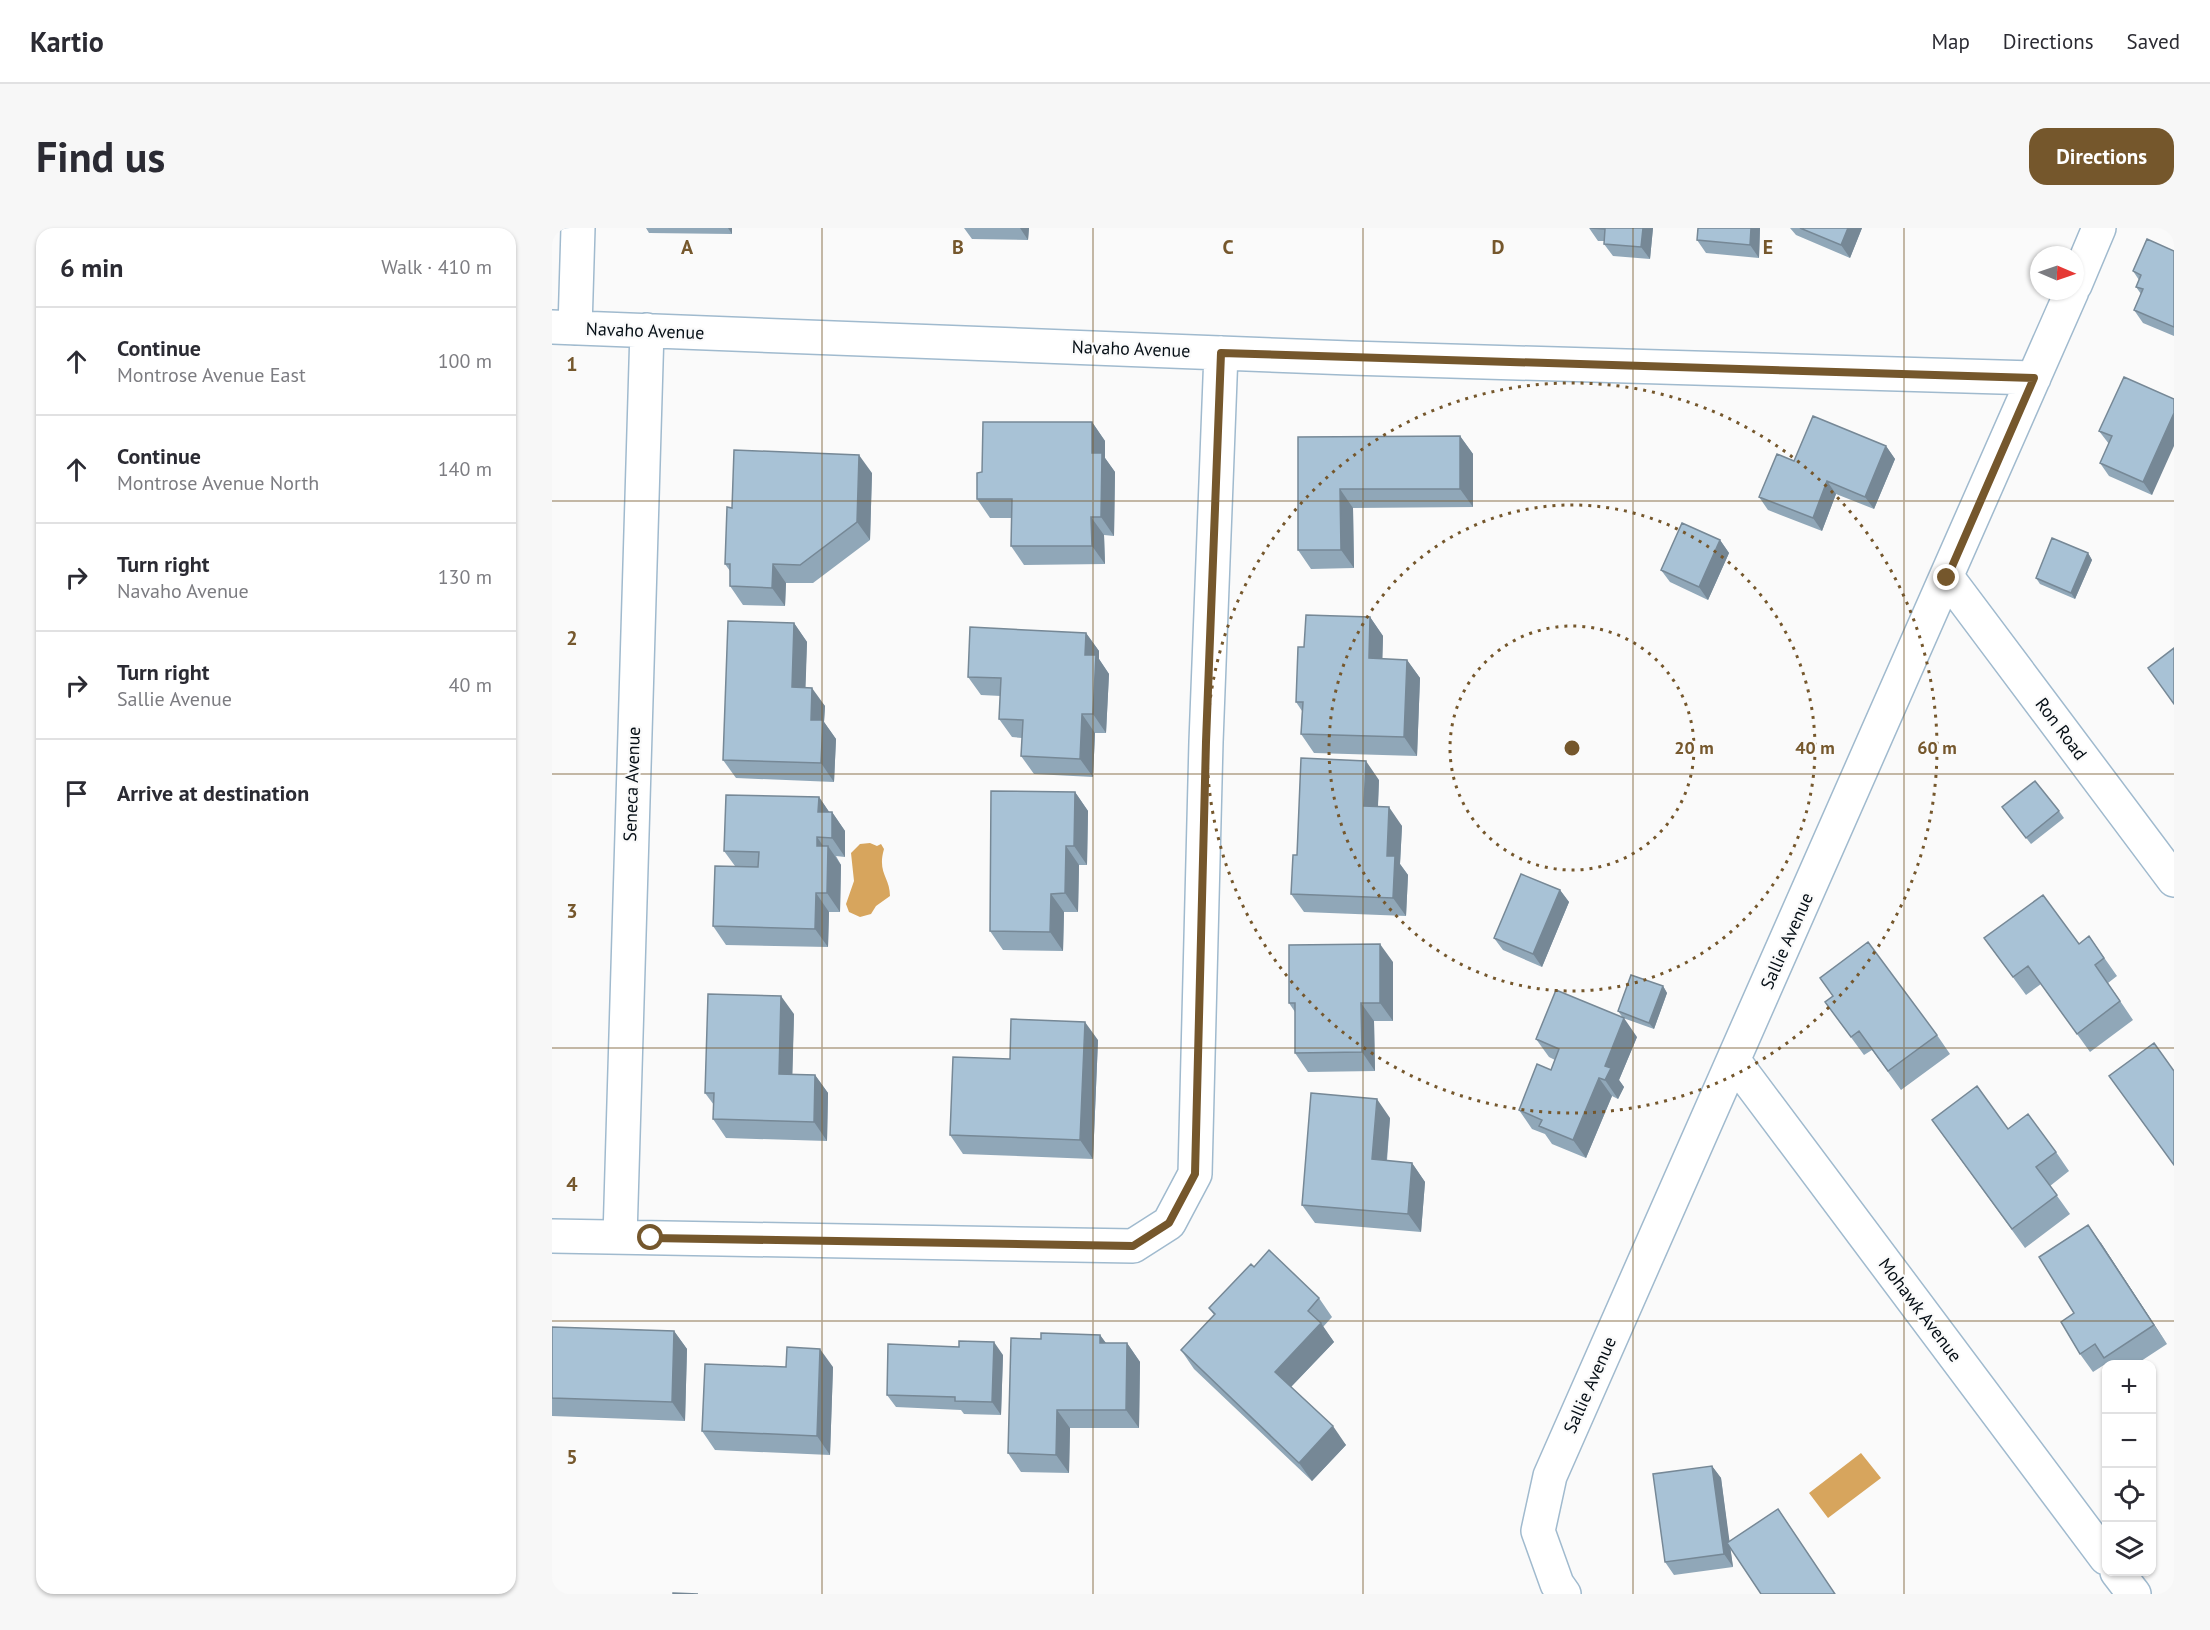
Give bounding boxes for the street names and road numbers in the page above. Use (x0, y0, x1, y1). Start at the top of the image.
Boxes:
street label: Navaho Avenue (585, 317, 705, 344)
street label: Navaho Avenue (1071, 335, 1191, 362)
street label: Ron Road (2030, 693, 2092, 764)
street label: Seneca Avenue (618, 726, 645, 842)
street label: Sallie Avenue (1755, 889, 1818, 993)
street label: Mohawk Avenue (1874, 1253, 1967, 1366)
street label: Sallie Avenue (1558, 1333, 1621, 1437)

